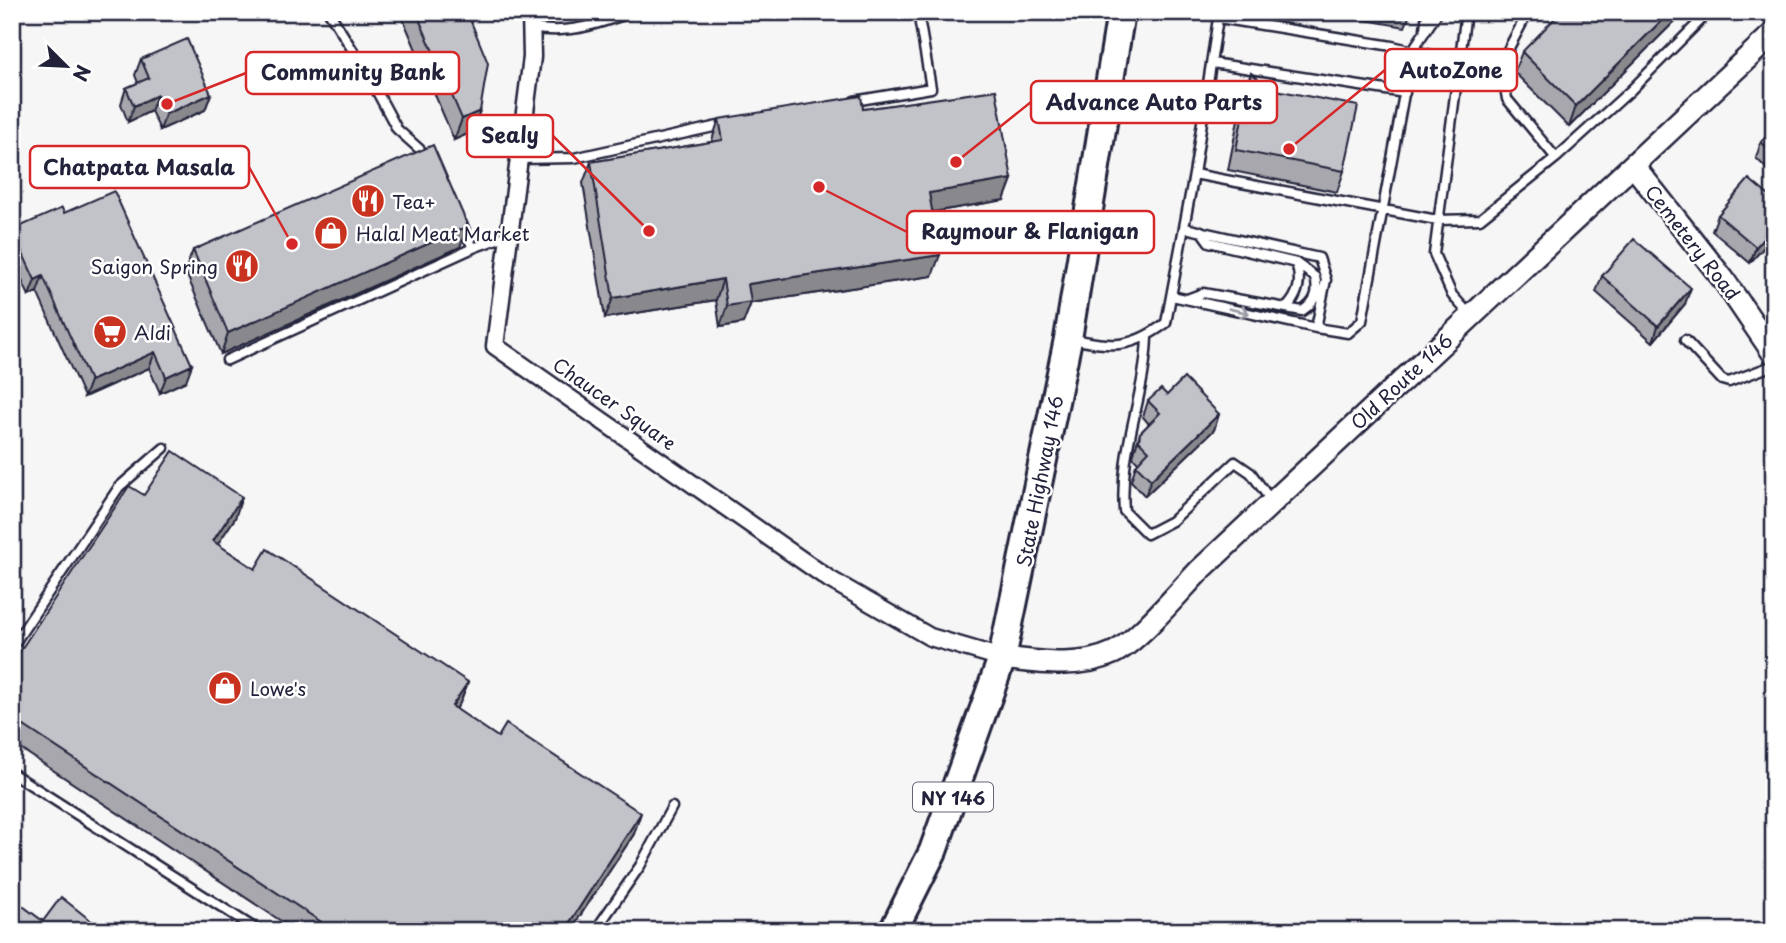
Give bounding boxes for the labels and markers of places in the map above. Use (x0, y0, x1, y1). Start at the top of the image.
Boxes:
callout: AutoZone (1385, 49, 1517, 91)
callout: Community Bank (246, 52, 459, 94)
callout: Advance Auto Parts (1031, 81, 1277, 123)
callout: Sealy (467, 115, 553, 157)
callout: Chatpata Masala (30, 146, 249, 188)
restaurant icon: Tea+ (349, 182, 387, 220)
place label: Tea+ (392, 187, 436, 215)
callout: Raymour & Flanigan (907, 211, 1154, 253)
shop icon: Halal Meat Market (312, 214, 350, 252)
place label: Halal Meat Market (356, 219, 530, 247)
restaurant icon: Saigon Spring (223, 247, 261, 285)
place label: Saigon Spring (91, 252, 218, 280)
supermarket icon: Aldi (91, 313, 129, 351)
place label: Aldi (134, 318, 171, 346)
shop icon: Lowe's (206, 669, 244, 707)
place label: Lowe's (250, 674, 306, 702)

